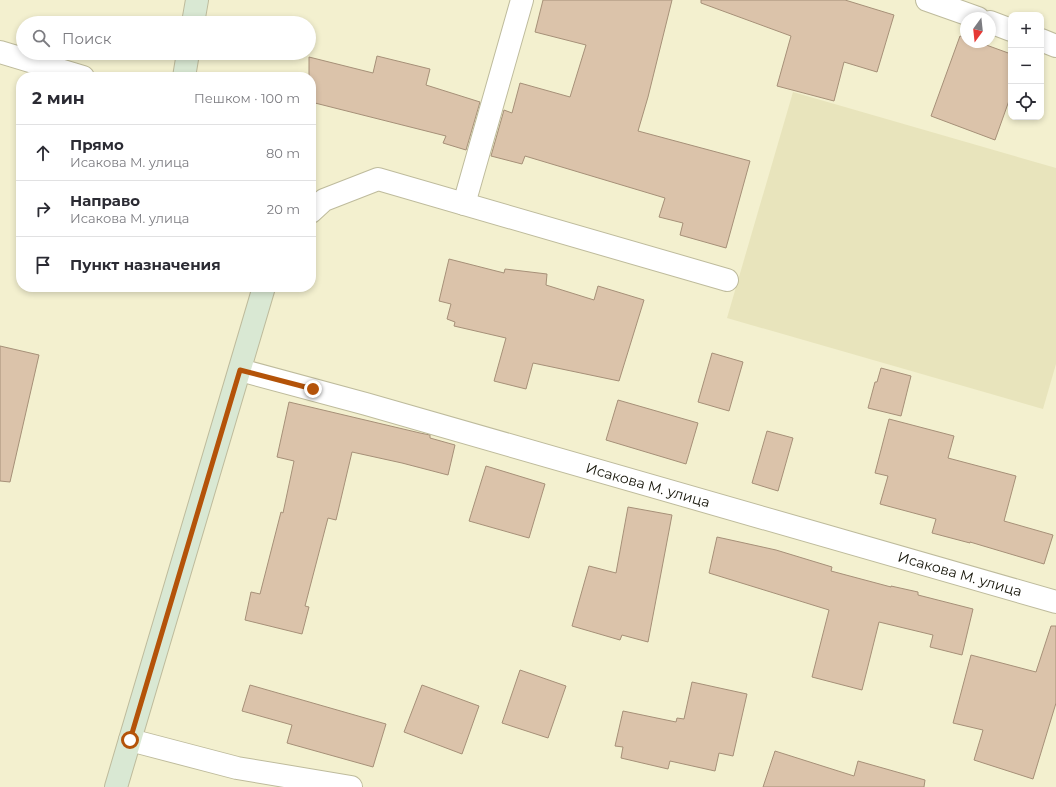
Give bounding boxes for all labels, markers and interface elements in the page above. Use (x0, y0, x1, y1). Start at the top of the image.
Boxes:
north arrow (960, 12, 996, 48)
map controls (1008, 12, 1044, 120)
button: + (1008, 12, 1044, 48)
search box (16, 16, 316, 60)
icon: search (30, 27, 52, 49)
text: Поиск (62, 29, 111, 48)
button: − (1008, 48, 1044, 84)
button: locate (1008, 84, 1044, 120)
text: 2 мин (32, 88, 85, 108)
text: Пешком · 100 m (194, 90, 300, 106)
text: Прямо (70, 135, 124, 154)
icon: ahead (32, 142, 54, 164)
text: 80 m (266, 145, 300, 161)
text: Исакова М. улица (70, 154, 189, 170)
text: Направо (70, 191, 140, 210)
icon: right (32, 198, 54, 220)
text: 20 m (267, 201, 300, 217)
text: Исакова М. улица (70, 210, 189, 226)
icon: arrive (32, 254, 54, 276)
text: Пункт назначения (70, 255, 221, 274)
route end (304, 380, 322, 398)
street label: Исакова М. улица (584, 459, 712, 511)
street label: Исакова М. улица (896, 548, 1024, 600)
route start (121, 731, 139, 749)

